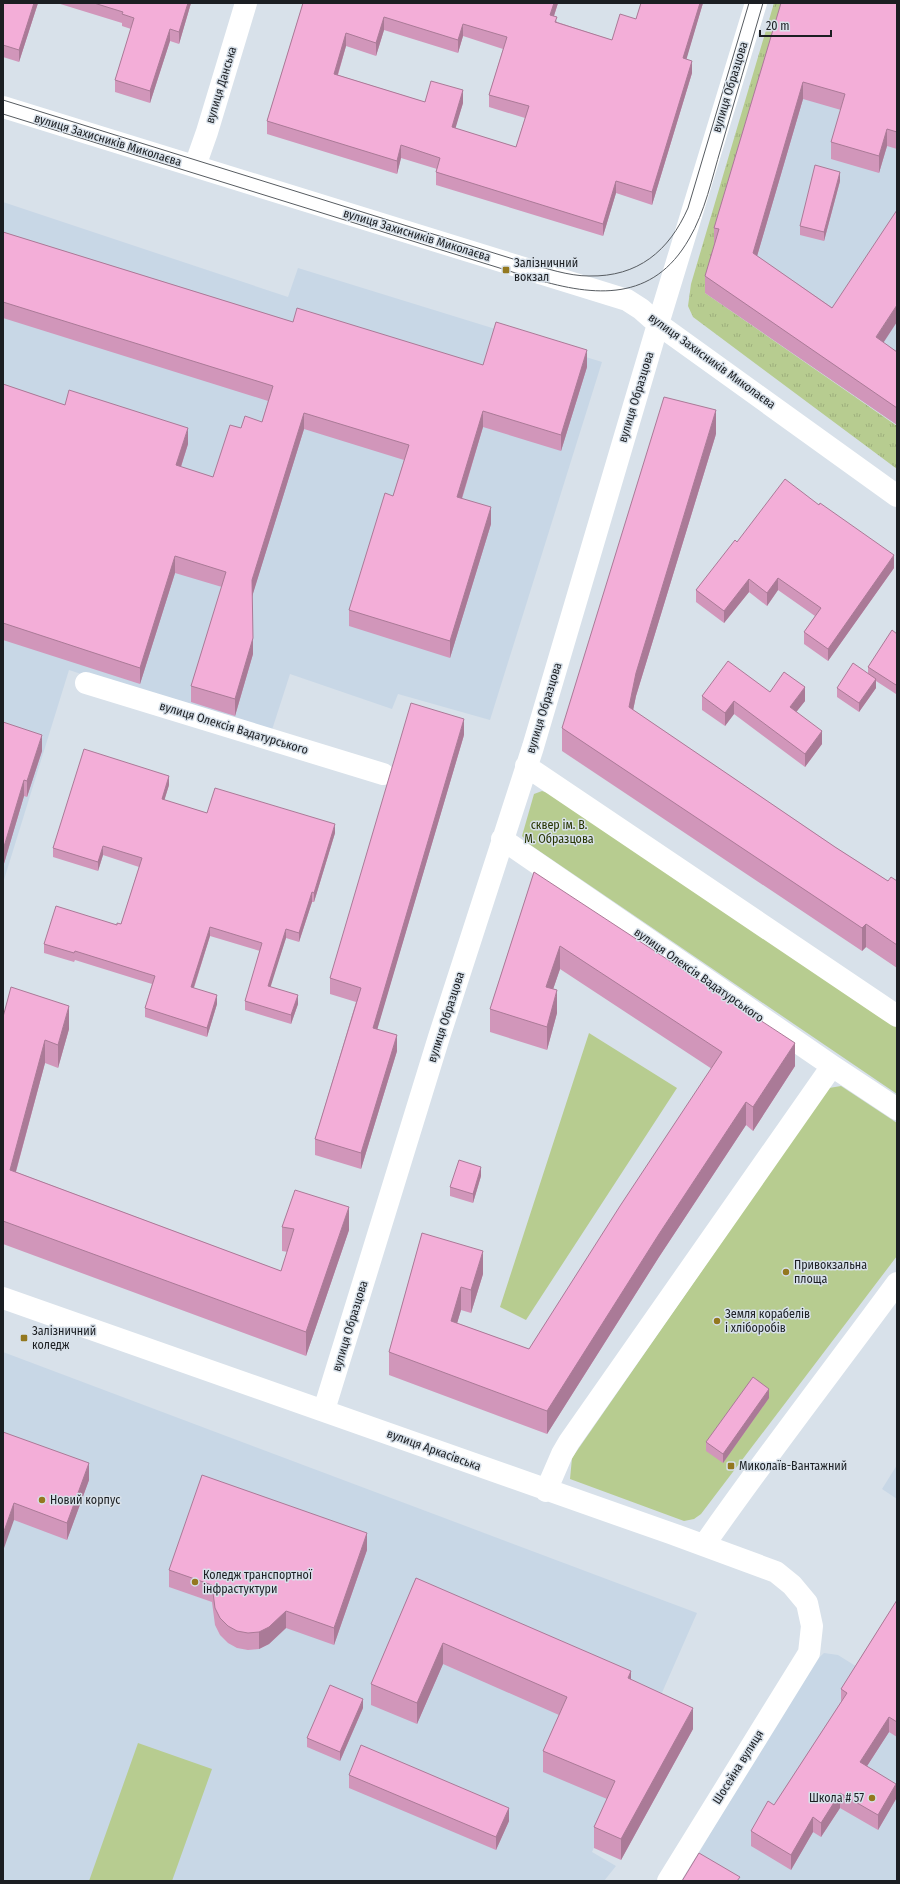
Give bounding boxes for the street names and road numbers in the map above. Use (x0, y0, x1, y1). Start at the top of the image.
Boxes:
street label: вулиця Образцова (710, 40, 751, 134)
street label: вулиця Данська (203, 45, 239, 125)
street label: вулиця Захисників Миколаєва (33, 111, 183, 169)
street label: вулиця Захисників Миколаєва (342, 206, 492, 264)
street label: вулиця Захисників Миколаєва (646, 310, 778, 412)
street label: вулиця Образцова (616, 350, 657, 444)
street label: вулиця Образцова (524, 661, 565, 755)
street label: вулиця Олексія Вадатурського (158, 699, 310, 757)
street label: вулиця Олексія Вадатурського (632, 925, 766, 1025)
street label: вулиця Образцова (425, 970, 467, 1064)
street label: вулиця Образцова (330, 1279, 371, 1373)
street label: вулиця Аркасівська (385, 1426, 483, 1474)
street label: Шосейна вулиця (710, 1727, 766, 1807)

